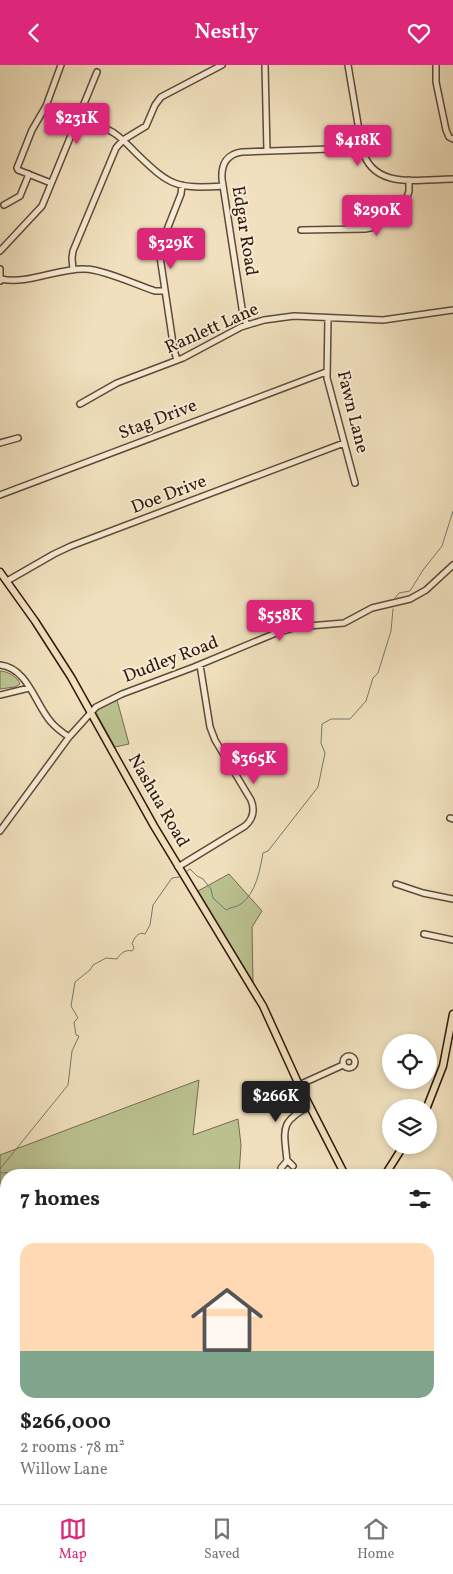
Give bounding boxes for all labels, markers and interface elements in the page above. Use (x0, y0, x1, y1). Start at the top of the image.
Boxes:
text: Nestly (194, 17, 259, 48)
icon: back (20, 19, 48, 47)
icon: heart (405, 19, 433, 47)
pin: $231K (42, 103, 112, 145)
text: $231K (55, 108, 99, 130)
pin: $418K (323, 124, 393, 167)
text: $418K (335, 130, 381, 152)
street label: Edgar Road (225, 184, 263, 278)
pin: $290K (342, 195, 412, 237)
text: $290K (353, 200, 401, 222)
pin: $329K (136, 227, 206, 270)
text: $329K (148, 233, 194, 255)
street label: Ranlett Lane (161, 297, 263, 361)
street label: Fawn Lane (330, 368, 374, 456)
street label: Stag Drive (115, 394, 201, 446)
street label: Doe Drive (128, 469, 210, 521)
pin: $558K (245, 599, 315, 642)
text: $558K (258, 605, 302, 627)
street label: Dudley Road (120, 630, 222, 690)
pin: $365K (219, 743, 289, 785)
text: $365K (231, 748, 277, 770)
street label: Nashua Road (121, 750, 195, 852)
map controls (382, 1034, 437, 1154)
button: locate (382, 1034, 437, 1089)
pin: $266K (241, 1081, 311, 1123)
text: $266K (253, 1086, 299, 1108)
button: layers (382, 1099, 437, 1154)
text: 7 homes (20, 1185, 100, 1214)
icon: filters (406, 1185, 434, 1213)
icon: home (182, 1275, 272, 1365)
text: $266,000 (20, 1408, 111, 1437)
text: 2 rooms · 78 m² (20, 1437, 125, 1459)
text: Willow Lane (20, 1459, 107, 1481)
tab: Map (59, 1515, 87, 1564)
tab: Saved (204, 1515, 240, 1564)
tab: Home (357, 1515, 394, 1564)

